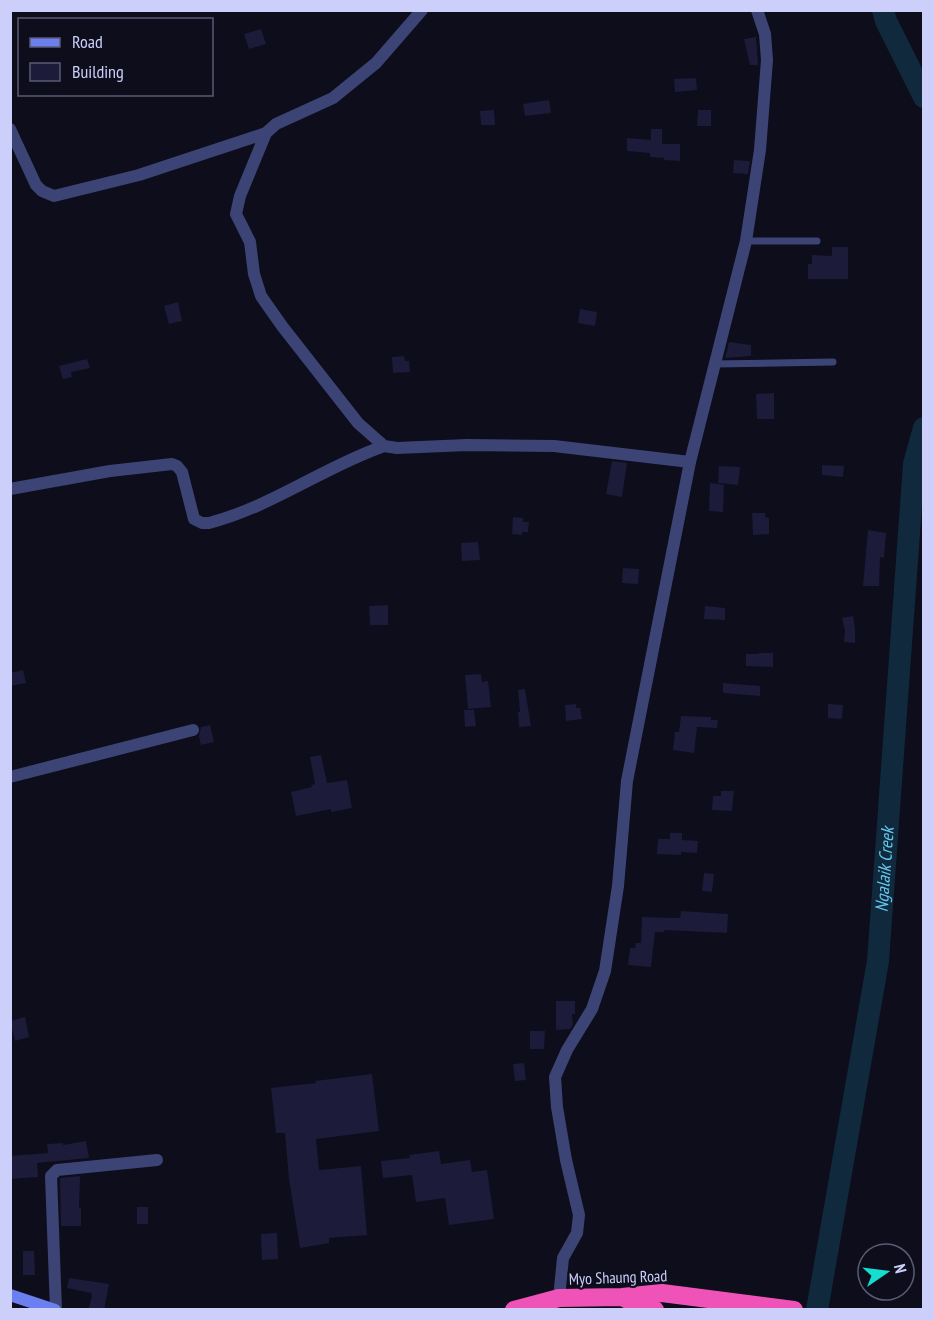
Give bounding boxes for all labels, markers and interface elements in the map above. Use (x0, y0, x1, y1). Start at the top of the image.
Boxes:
legend (18, 18, 213, 96)
text: Road (72, 30, 103, 53)
text: Building (72, 60, 124, 83)
water label: Ngalaik Creek (870, 824, 899, 913)
north arrow (856, 1242, 916, 1302)
text: N (890, 1262, 911, 1275)
street label: Myo Shaung Road (568, 1265, 668, 1289)

